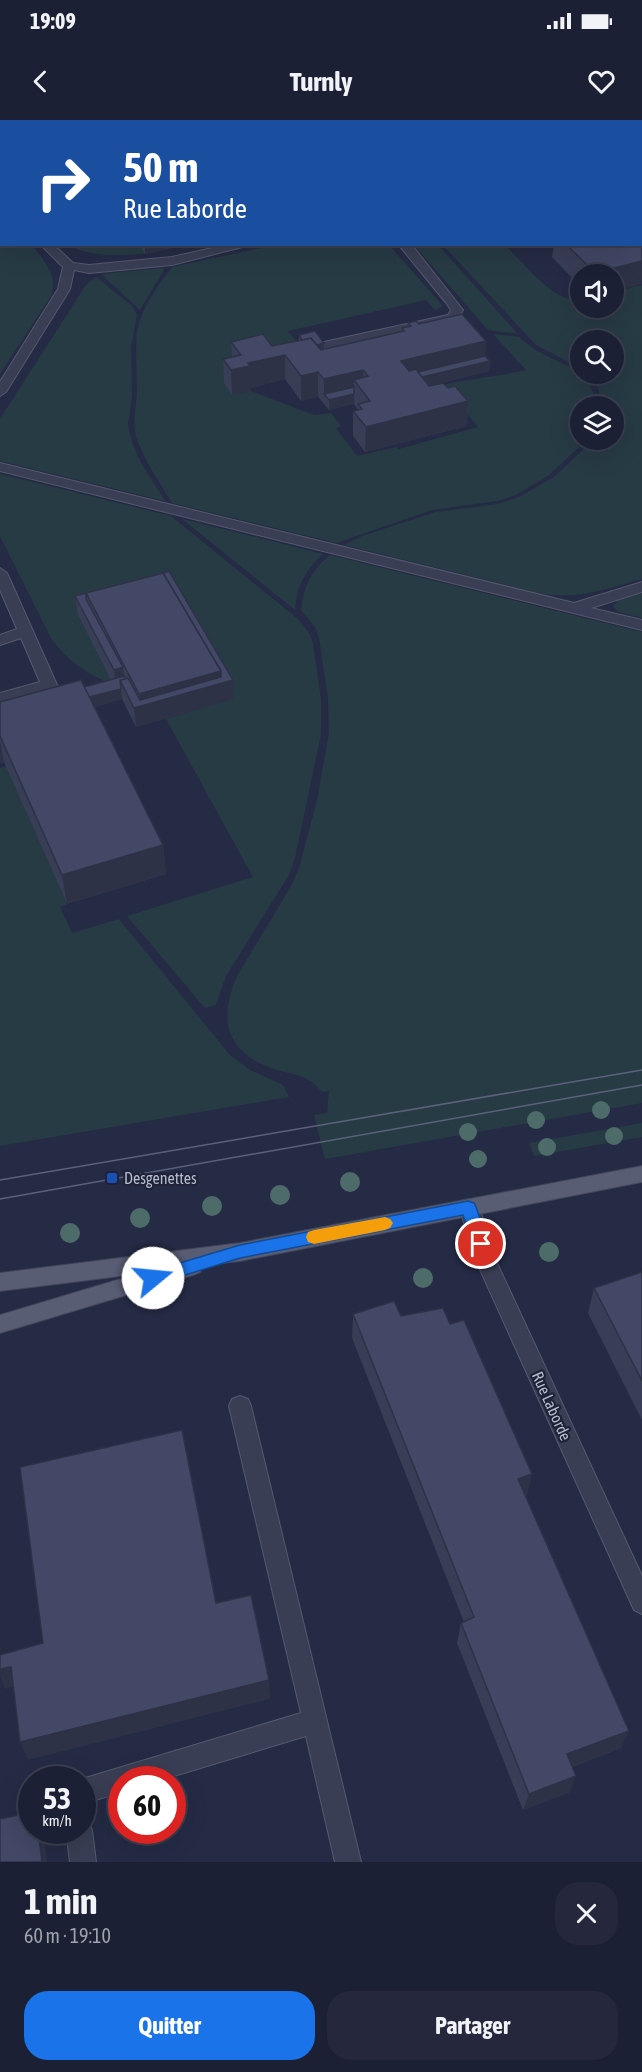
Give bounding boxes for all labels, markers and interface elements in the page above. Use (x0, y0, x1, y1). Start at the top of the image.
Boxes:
text: 19:09 (30, 8, 76, 34)
icon: back (24, 65, 57, 98)
icon: heart (585, 65, 618, 98)
text: Turnly (290, 66, 352, 97)
text: 50 m (123, 143, 198, 191)
icon: right (24, 144, 102, 222)
text: Rue Laborde (123, 193, 247, 224)
map controls (570, 264, 624, 450)
button: sound (570, 264, 624, 318)
button: search (570, 330, 624, 384)
button: layers (570, 396, 624, 450)
place label: Desgenettes (124, 1169, 197, 1188)
marker: Desgenettes (105, 1171, 119, 1185)
pin (455, 1218, 506, 1269)
icon: arrive (464, 1227, 497, 1260)
position arrow (121, 1246, 185, 1310)
street label: Rue Laborde (529, 1369, 575, 1443)
speed limit sign: 60 (108, 1766, 186, 1844)
text: 53 (43, 1781, 71, 1815)
text: km/h (42, 1812, 72, 1829)
text: 1 min (24, 1880, 98, 1922)
button: close (555, 1882, 618, 1945)
text: 60 m · 19:10 (24, 1924, 111, 1947)
button: Quitter (24, 1991, 315, 2060)
button: Partager (327, 1991, 618, 2060)

